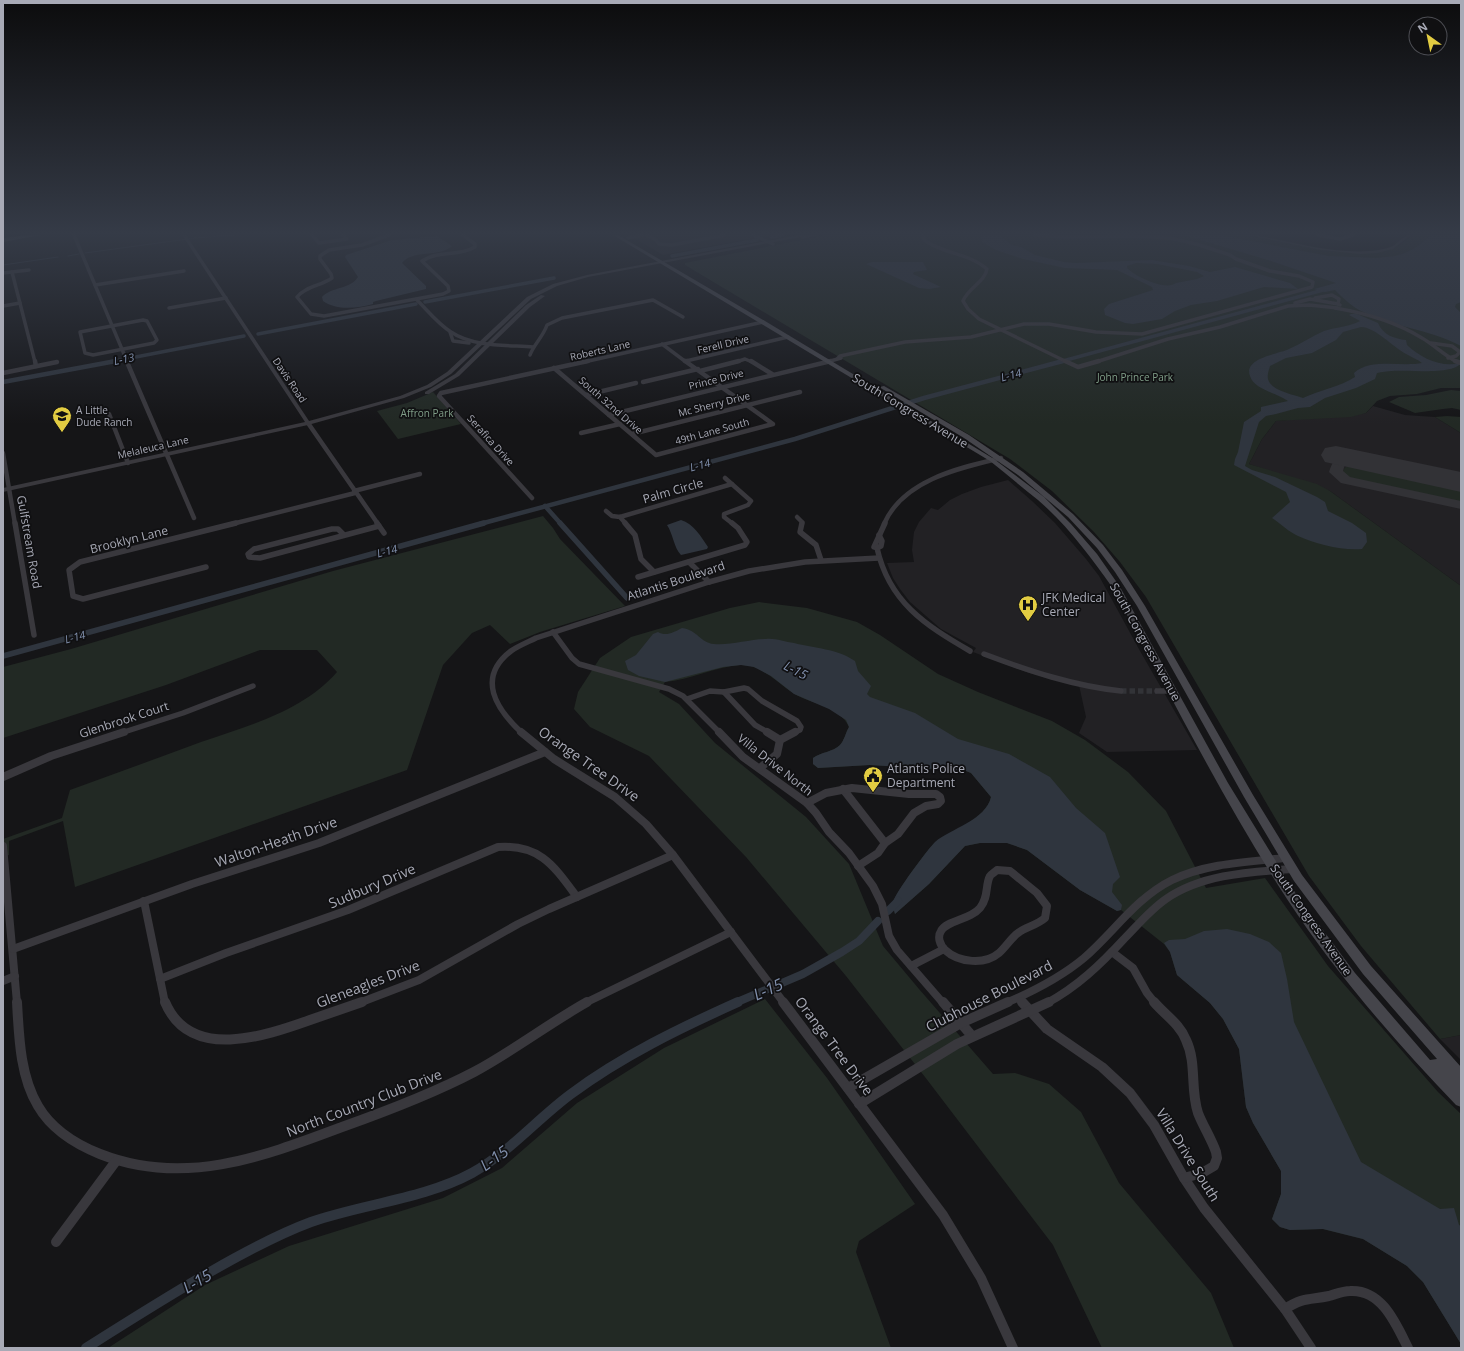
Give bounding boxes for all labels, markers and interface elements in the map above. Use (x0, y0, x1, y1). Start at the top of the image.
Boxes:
north arrow (1408, 16, 1448, 56)
text: N (1414, 18, 1430, 36)
street label: Ferell Drive (696, 331, 751, 357)
street label: Roberts Lane (568, 336, 632, 364)
water label: L-13 (112, 349, 136, 368)
street label: Davis Road (270, 355, 310, 405)
street label: Prince Drive (687, 365, 745, 393)
water label: L-14 (999, 365, 1023, 384)
street label: South Congress Avenue (849, 369, 972, 452)
park label: John Prince Park (1096, 370, 1174, 384)
street label: South 32nd Drive (576, 373, 646, 437)
street label: Mc Sherry Drive (676, 388, 752, 420)
place label: A Little Dude Ranch (76, 403, 133, 429)
school or university icon: A Little Dude Ranch (51, 405, 73, 433)
park label: Affron Park (401, 406, 454, 420)
street label: Serafica Drive (464, 412, 518, 469)
street label: 49th Lane South (673, 414, 751, 448)
street label: Melaleuca Lane (116, 432, 190, 462)
water label: L-14 (688, 455, 712, 474)
street label: Palm Circle (641, 474, 705, 507)
street label: Gulfstream Road (13, 494, 46, 590)
street label: Brooklyn Lane (88, 522, 170, 557)
water label: L-14 (375, 541, 399, 560)
street label: Atlantis Boulevard (625, 557, 727, 604)
street label: South Congress Avenue (1106, 580, 1185, 704)
place label: JFK Medical Center (1041, 589, 1105, 620)
hospital icon: JFK Medical Center (1017, 594, 1039, 622)
water label: L-14 (63, 627, 87, 646)
water label: L-15 (781, 656, 811, 684)
street label: Glenbrook Court (77, 697, 171, 742)
street label: Orange Tree Drive (535, 722, 644, 806)
street label: Villa Drive North (734, 730, 817, 799)
place label: Atlantis Police Department (887, 760, 965, 791)
public building icon: Atlantis Police Department (862, 765, 884, 793)
street label: Walton-Heath Drive (212, 812, 340, 871)
street label: Sudbury Drive (325, 859, 418, 912)
street label: South Congress Avenue (1266, 861, 1357, 979)
street label: Gleneagles Drive (313, 955, 422, 1012)
street label: Clubhouse Boulevard (922, 955, 1055, 1036)
water label: L-15 (750, 973, 786, 1005)
street label: Orange Tree Drive (791, 992, 878, 1099)
street label: North Country Club Drive (283, 1064, 444, 1141)
street label: Villa Drive South (1152, 1105, 1225, 1205)
water label: L-15 (475, 1140, 513, 1176)
water label: L-15 (178, 1264, 216, 1298)

